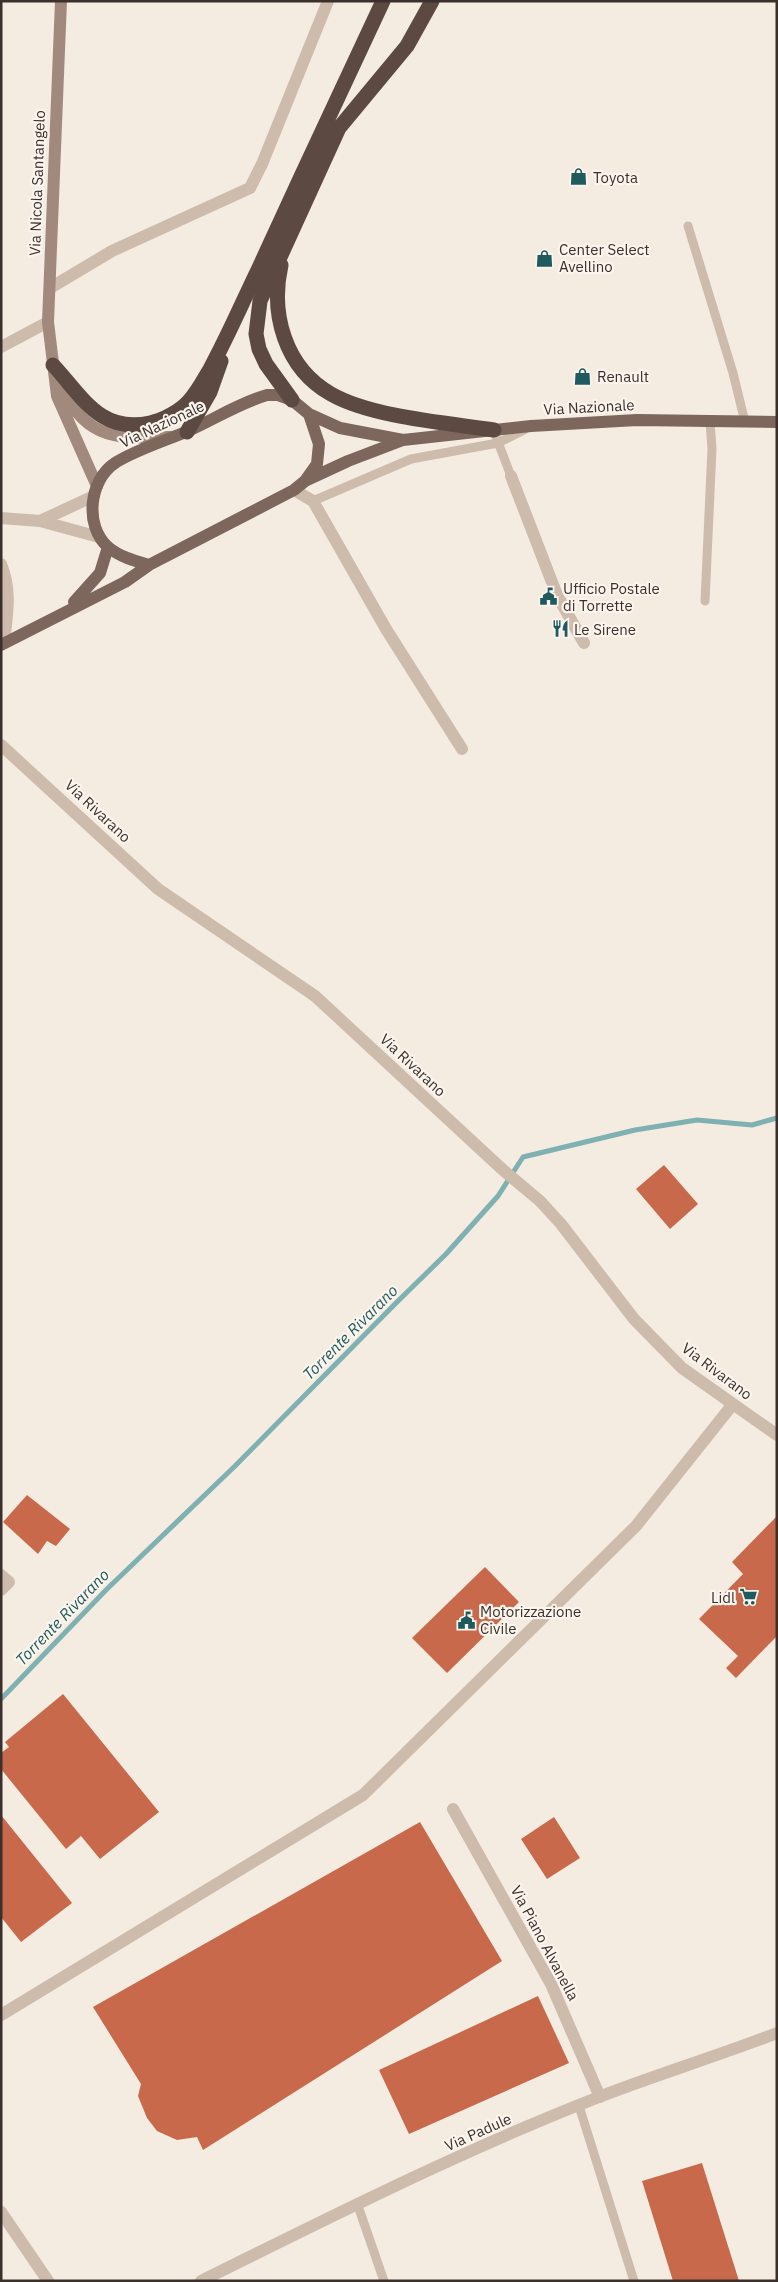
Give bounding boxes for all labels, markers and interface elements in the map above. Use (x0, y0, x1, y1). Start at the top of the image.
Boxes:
street label: Via Nicola Santangelo (25, 110, 49, 256)
shop icon: Toyota (569, 167, 589, 187)
place label: Toyota (593, 168, 638, 187)
place label: Center Select Avellino (559, 240, 650, 276)
shop icon: Center Select Avellino (535, 248, 555, 268)
shop icon: Renault (573, 366, 593, 386)
place label: Renault (597, 367, 649, 386)
street label: Via Nazionale (543, 395, 635, 419)
street label: Via Nazionale (117, 396, 207, 452)
place label: Ufficio Postale di Torrette (563, 579, 660, 615)
public building icon: Ufficio Postale di Torrette (539, 587, 559, 607)
restaurant icon: Le Sirene (550, 619, 570, 639)
place label: Le Sirene (574, 620, 636, 639)
street label: Via Rivarano (61, 776, 135, 846)
street label: Via Rivarano (376, 1030, 450, 1100)
water label: Torrente Rivarano (298, 1280, 402, 1384)
street label: Via Rivarano (678, 1338, 756, 1404)
water label: Torrente Rivarano (11, 1564, 113, 1669)
supermarket icon: Lidl (739, 1587, 759, 1607)
place label: Lidl (711, 1588, 735, 1607)
place label: Motorizzazione Civile (480, 1602, 581, 1638)
public building icon: Motorizzazione Civile (456, 1610, 476, 1630)
street label: Via Piano Alvanella (507, 1882, 583, 2004)
street label: Via Padule (442, 2109, 514, 2155)

